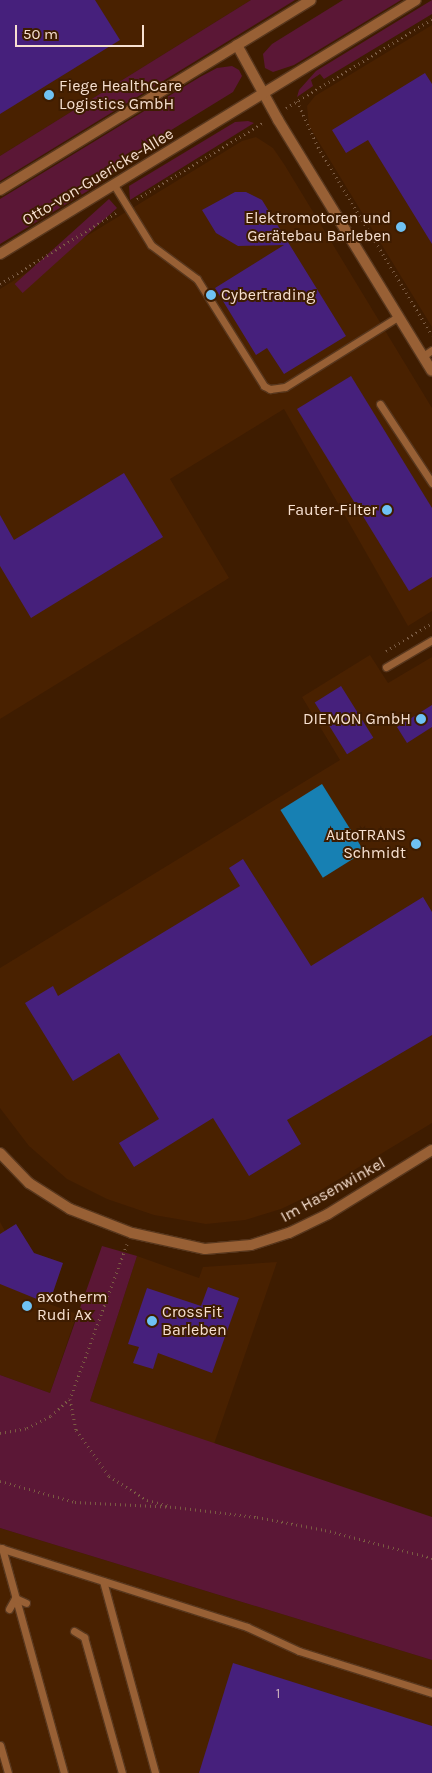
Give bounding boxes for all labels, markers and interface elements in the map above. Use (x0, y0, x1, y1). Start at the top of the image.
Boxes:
scale bar (18, 15, 146, 47)
text: 50 m (23, 25, 58, 43)
place label: Fiege HealthCare Logistics GmbH (59, 76, 182, 114)
marker: Fiege HealthCare Logistics GmbH (43, 89, 55, 101)
street label: Otto-von-Guericke-Allee (19, 124, 177, 230)
place label: Elektromotoren und Gerätebau Barleben (245, 208, 391, 246)
marker: Elektromotoren und Gerätebau Barleben (395, 221, 407, 233)
place label: Cybertrading (221, 285, 315, 305)
marker: Cybertrading (205, 289, 217, 301)
place label: Fauter-Filter (287, 500, 377, 520)
marker: Fauter-Filter (381, 504, 393, 516)
place label: DIEMON GmbH (303, 709, 411, 729)
marker: DIEMON GmbH (415, 713, 427, 725)
place label: AutoTRANS Schmidt (326, 825, 406, 863)
marker: AutoTRANS Schmidt (410, 838, 422, 850)
street label: Im Hasenwinkel (277, 1153, 389, 1227)
place label: axotherm Rudi Ax (37, 1287, 107, 1325)
marker: axotherm Rudi Ax (21, 1300, 33, 1312)
place label: CrossFit Barleben (162, 1302, 227, 1340)
marker: CrossFit Barleben (146, 1315, 158, 1327)
house number: 1 (276, 1686, 280, 1702)

